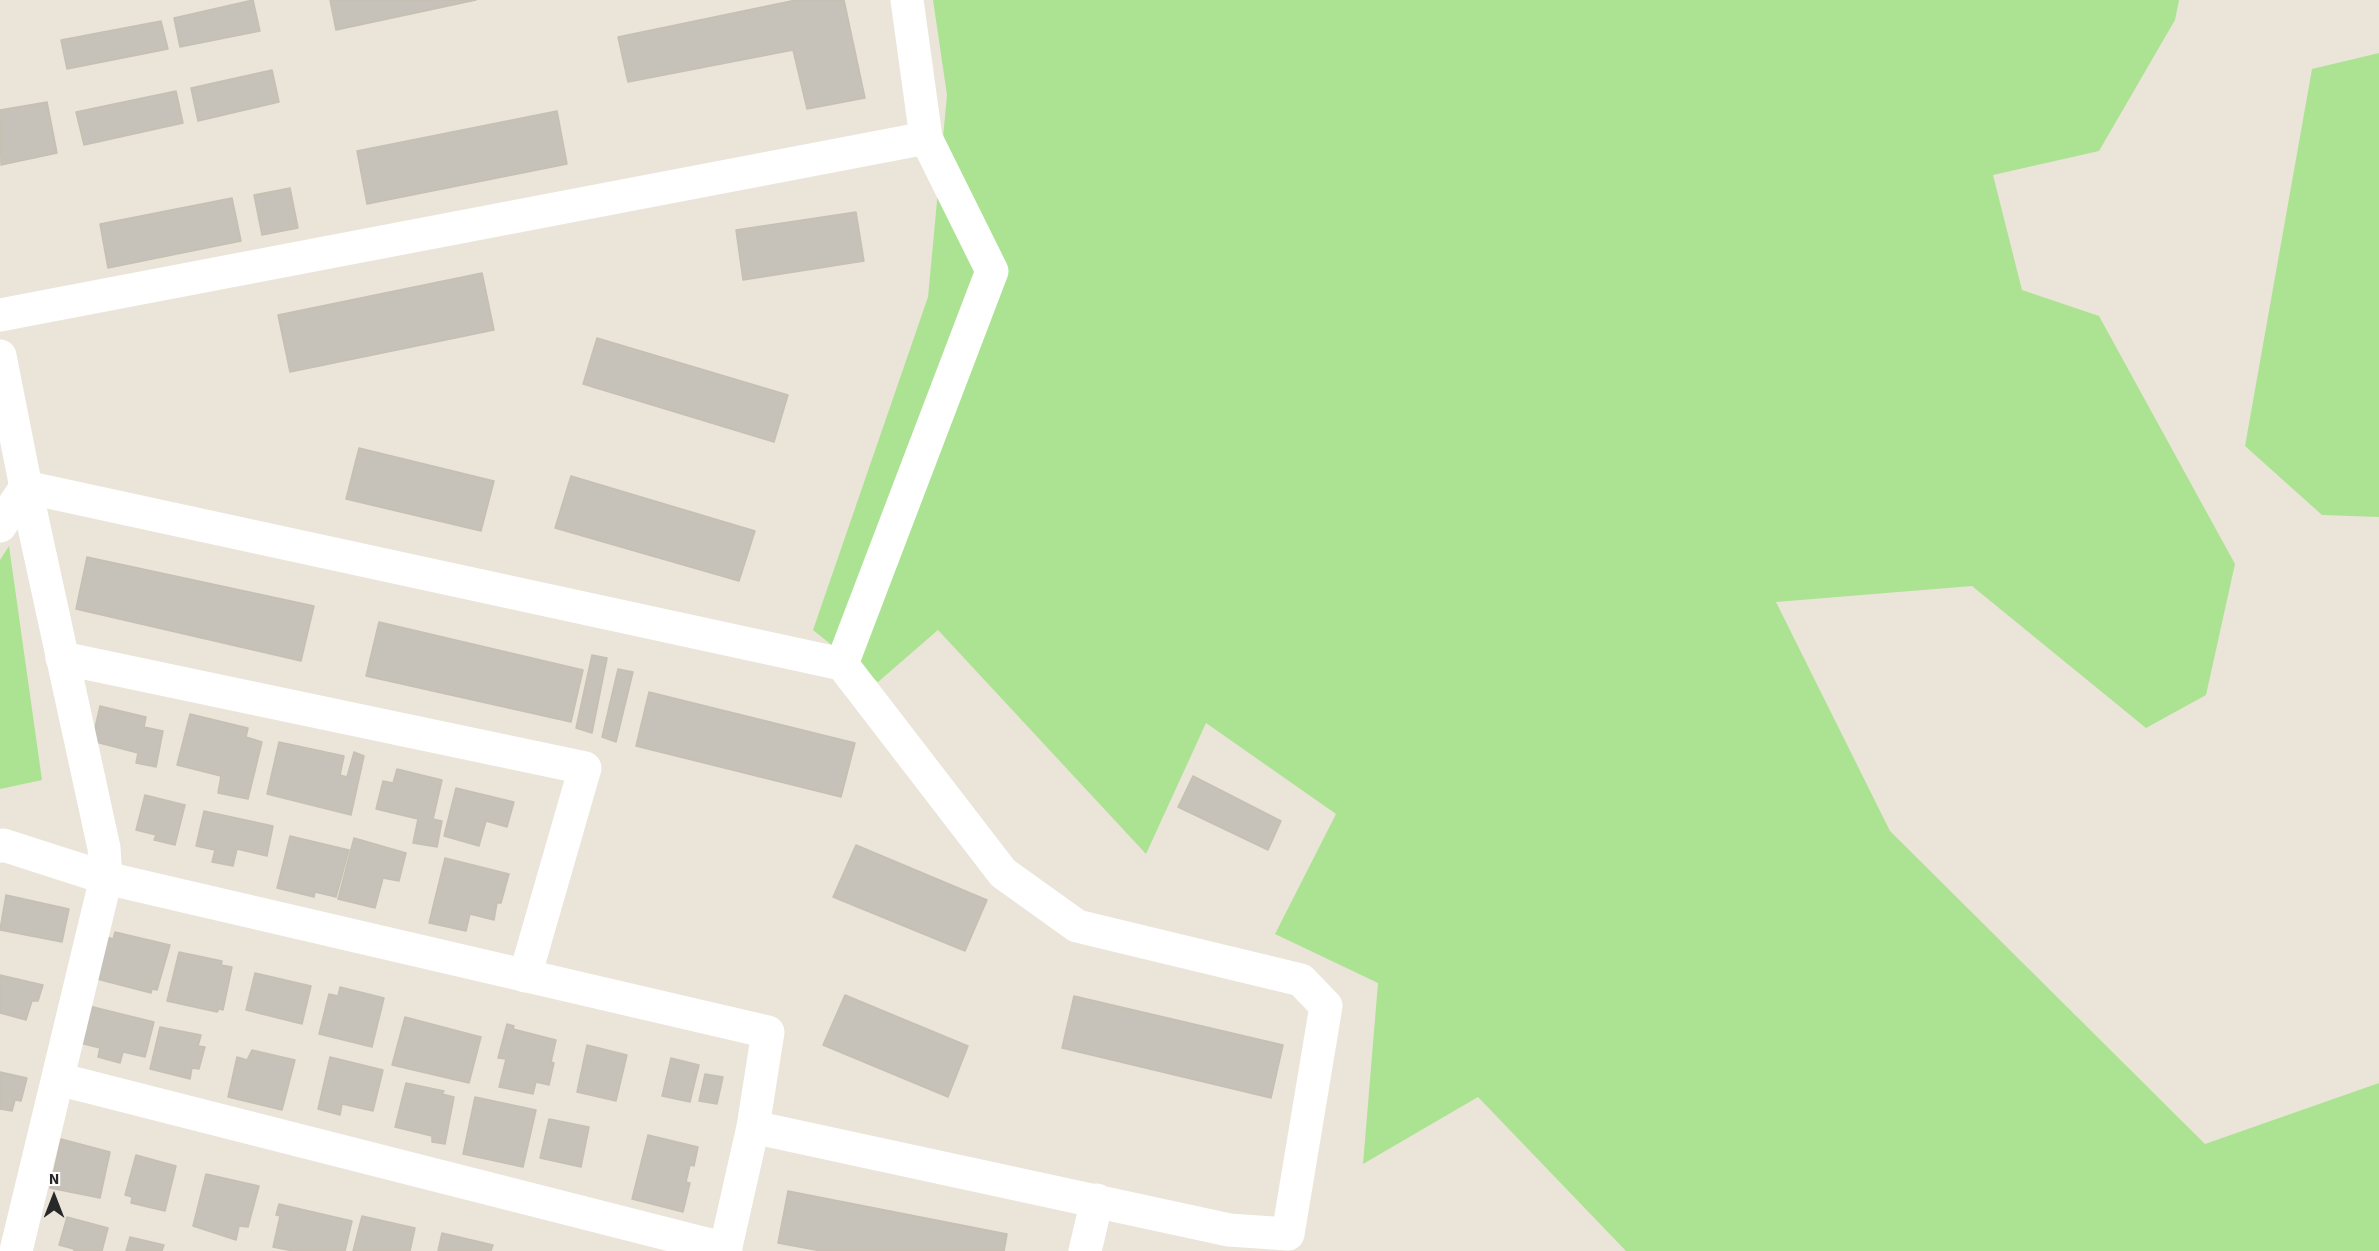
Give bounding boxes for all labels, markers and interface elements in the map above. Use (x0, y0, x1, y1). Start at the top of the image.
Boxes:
north arrow (24, 1167, 84, 1227)
text: N (49, 1168, 59, 1190)

